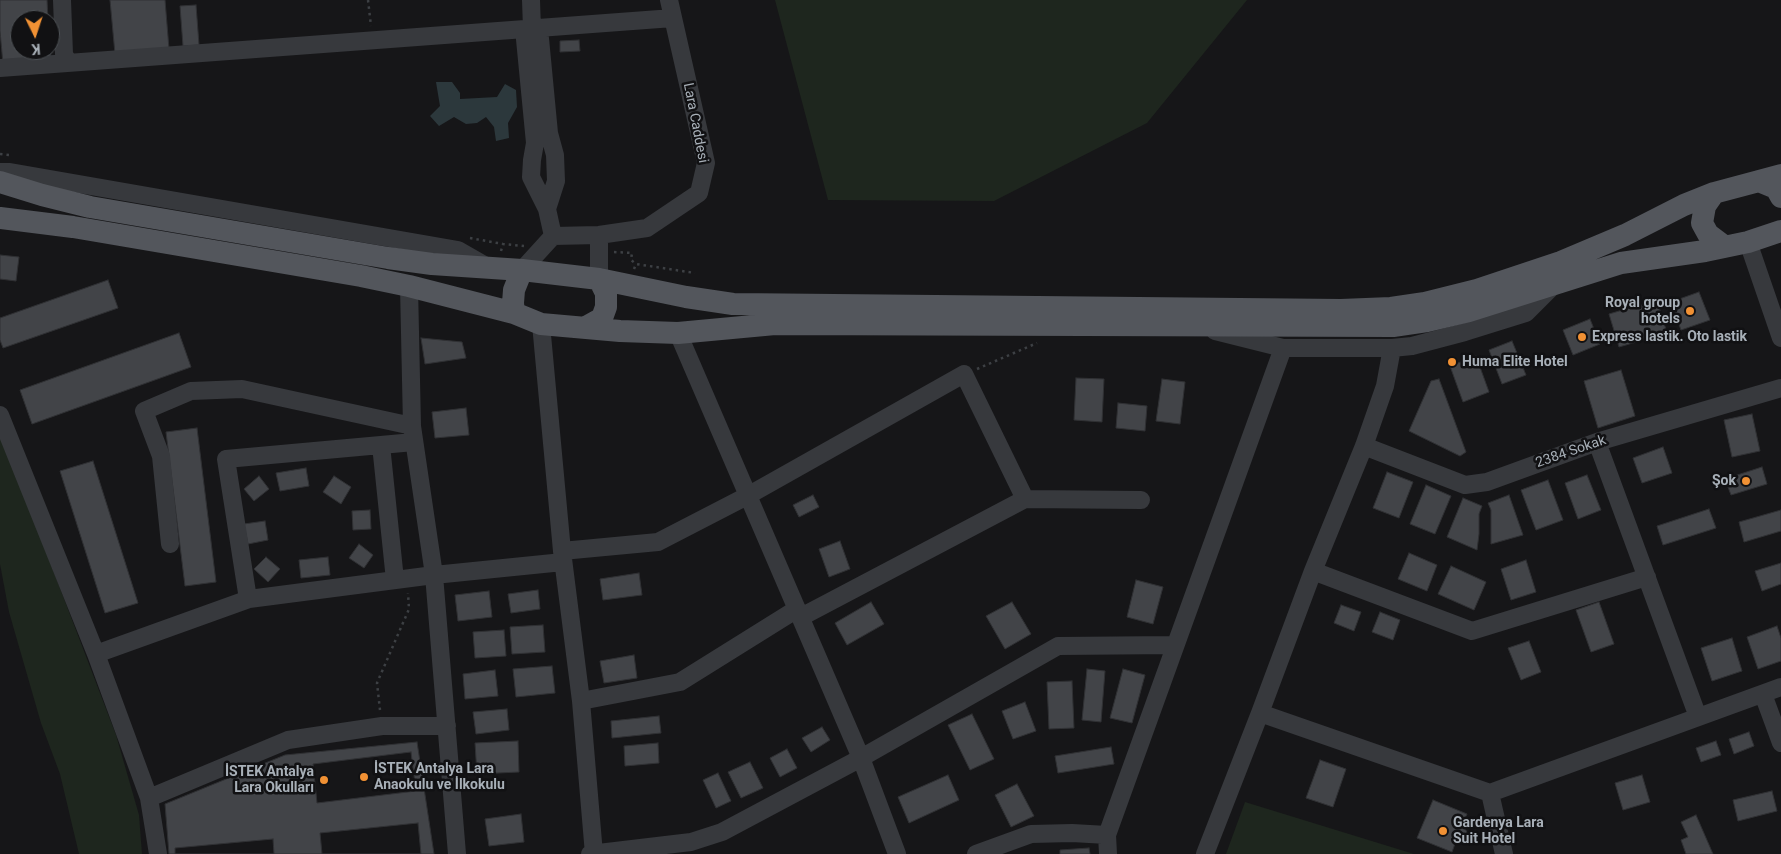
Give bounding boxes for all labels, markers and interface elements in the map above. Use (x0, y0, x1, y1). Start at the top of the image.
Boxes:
north arrow (10, 10, 60, 60)
text: K (31, 41, 41, 57)
street label: Lara Caddesi (679, 82, 711, 164)
place label: Royal group hotels (1605, 295, 1680, 328)
marker: Royal group hotels (1684, 305, 1696, 317)
place label: Express lastik. Oto lastik (1592, 329, 1747, 345)
marker: Express lastik. Oto lastik (1576, 331, 1588, 343)
place label: Huma Elite Hotel (1462, 354, 1568, 370)
marker: Huma Elite Hotel (1446, 356, 1458, 368)
street label: 2384 Sokak (1534, 432, 1608, 472)
place label: Şok (1712, 473, 1736, 489)
marker: Şok (1740, 475, 1752, 487)
place label: İSTEK Antalya Lara Anaokulu ve İlkokulu (374, 761, 505, 794)
place label: İSTEK Antalya Lara Okulları (225, 764, 314, 796)
marker: İSTEK Antalya Lara Anaokulu ve İlkokulu (358, 771, 370, 783)
marker: İSTEK Antalya Lara Okulları (318, 774, 330, 786)
place label: Gardenya Lara Suit Hotel (1453, 815, 1544, 848)
marker: Gardenya Lara Suit Hotel (1437, 825, 1449, 837)

